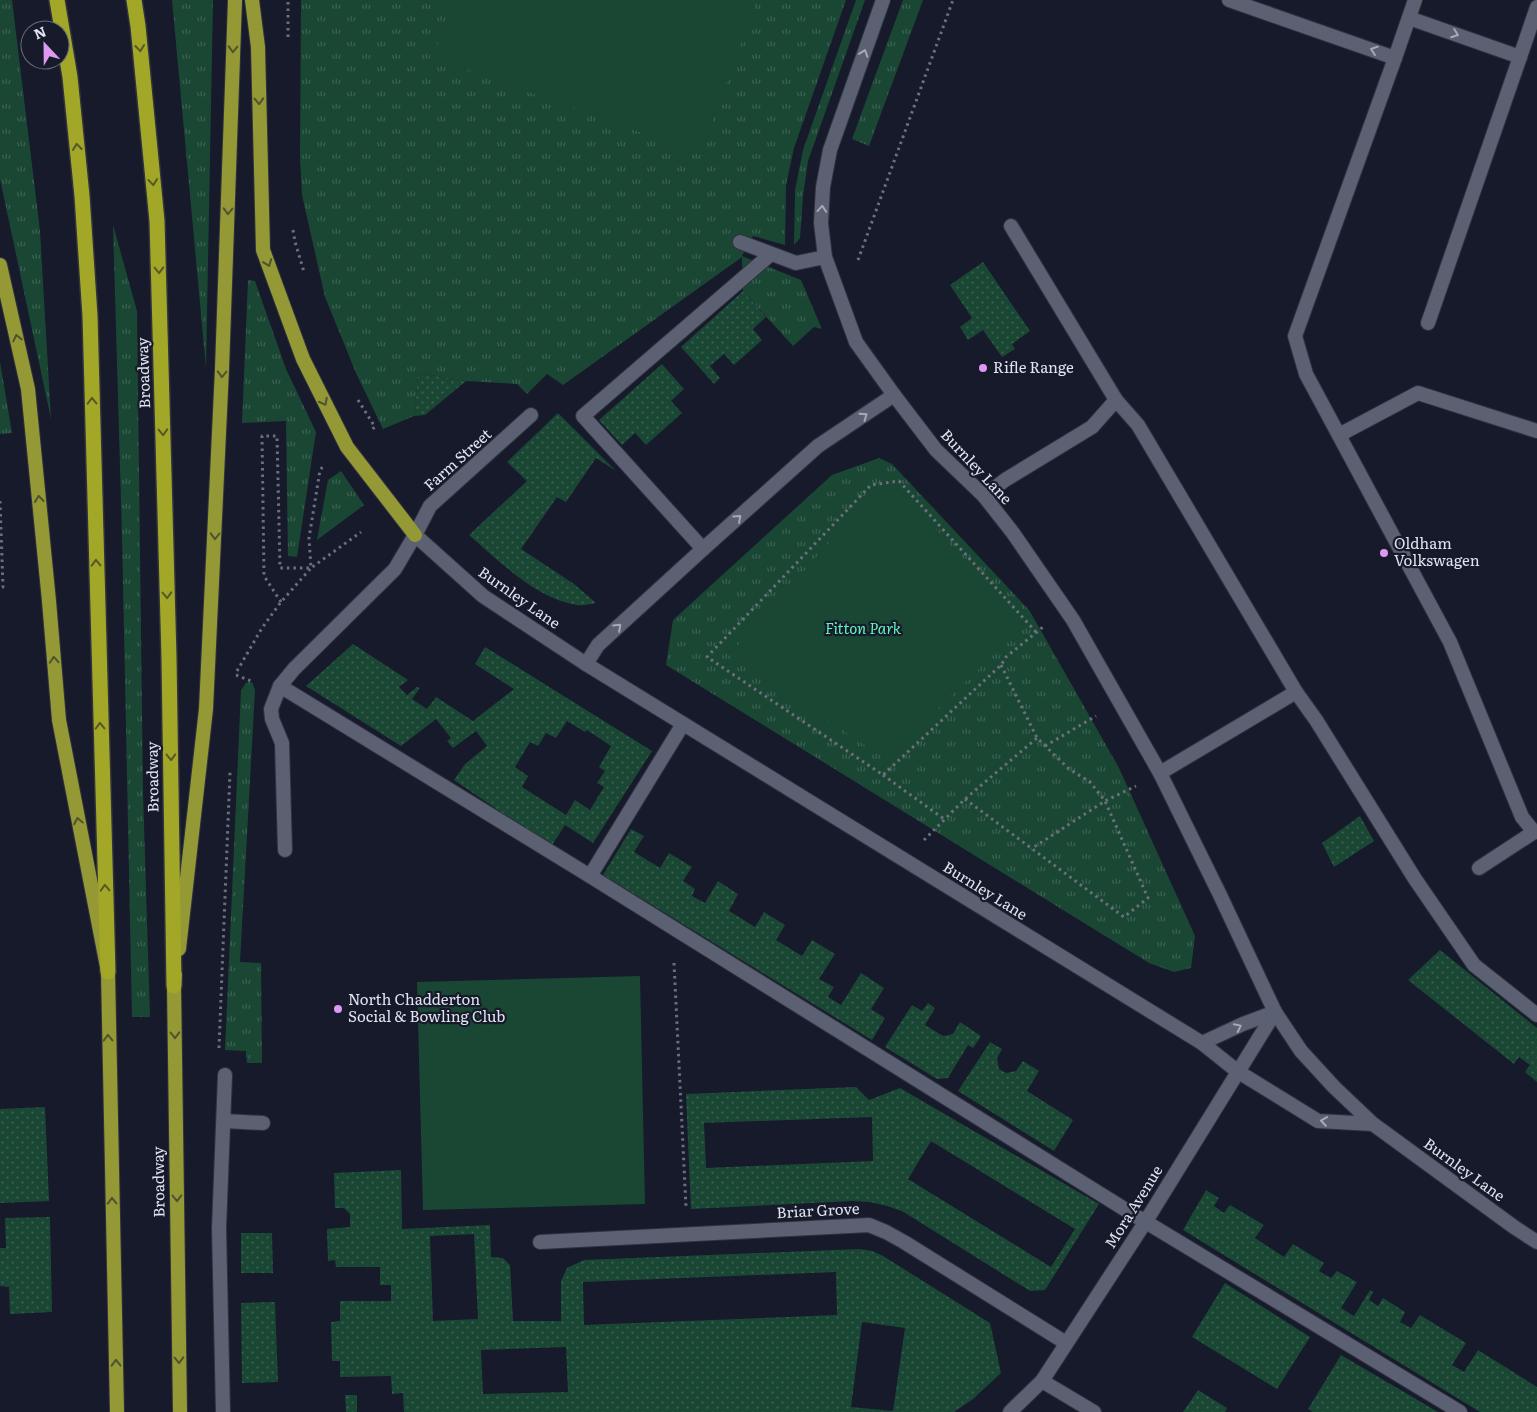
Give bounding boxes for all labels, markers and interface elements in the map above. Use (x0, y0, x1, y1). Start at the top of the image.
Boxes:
north arrow (20, 20, 70, 70)
text: N (31, 20, 49, 43)
one-way arrow (1450, 28, 1458, 38)
one-way arrow (134, 45, 145, 53)
one-way arrow (228, 45, 239, 53)
one-way arrow (1370, 46, 1378, 56)
one-way arrow (859, 49, 869, 58)
one-way arrow (254, 98, 264, 105)
one-way arrow (72, 143, 83, 151)
one-way arrow (147, 178, 158, 186)
one-way arrow (816, 205, 827, 213)
one-way arrow (222, 207, 233, 215)
one-way arrow (262, 258, 272, 266)
one-way arrow (153, 266, 164, 274)
one-way arrow (12, 334, 22, 342)
street label: Broadway (130, 337, 155, 409)
place label: Rifle Range (993, 355, 1074, 378)
marker: Rifle Range (977, 362, 989, 374)
one-way arrow (216, 370, 227, 378)
one-way arrow (87, 396, 98, 404)
one-way arrow (318, 397, 328, 406)
one-way arrow (859, 413, 868, 422)
street label: Farm Street (418, 422, 496, 496)
street label: Burnley Lane (936, 423, 1018, 509)
one-way arrow (158, 428, 168, 436)
one-way arrow (34, 494, 45, 502)
one-way arrow (732, 515, 741, 523)
place label: Oldham Volkswagen (1394, 531, 1480, 571)
one-way arrow (210, 532, 220, 540)
marker: Oldham Volkswagen (1378, 547, 1390, 559)
one-way arrow (91, 559, 102, 567)
street label: Burnley Lane (474, 560, 566, 634)
one-way arrow (162, 591, 173, 599)
park label: Fitton Park (825, 616, 902, 639)
one-way arrow (612, 624, 621, 633)
one-way arrow (49, 656, 60, 664)
one-way arrow (95, 721, 106, 729)
street label: Broadway (139, 741, 164, 813)
one-way arrow (166, 754, 176, 761)
one-way arrow (74, 816, 84, 825)
street label: Burnley Lane (939, 855, 1033, 925)
one-way arrow (100, 884, 110, 892)
place label: North Chadderton Social & Bowling Club (348, 987, 505, 1027)
marker: North Chadderton Social & Bowling Club (332, 1003, 344, 1015)
one-way arrow (1233, 1023, 1242, 1033)
one-way arrow (170, 1032, 180, 1039)
one-way arrow (103, 1034, 114, 1042)
one-way arrow (1320, 1116, 1329, 1126)
street label: Burnley Lane (1419, 1131, 1510, 1206)
street label: Broadway (145, 1146, 170, 1218)
street label: Mora Avenue (1098, 1160, 1168, 1252)
one-way arrow (172, 1194, 182, 1202)
street label: Briar Grove (776, 1196, 860, 1223)
one-way arrow (107, 1197, 117, 1204)
one-way arrow (174, 1356, 184, 1364)
one-way arrow (111, 1359, 121, 1367)

